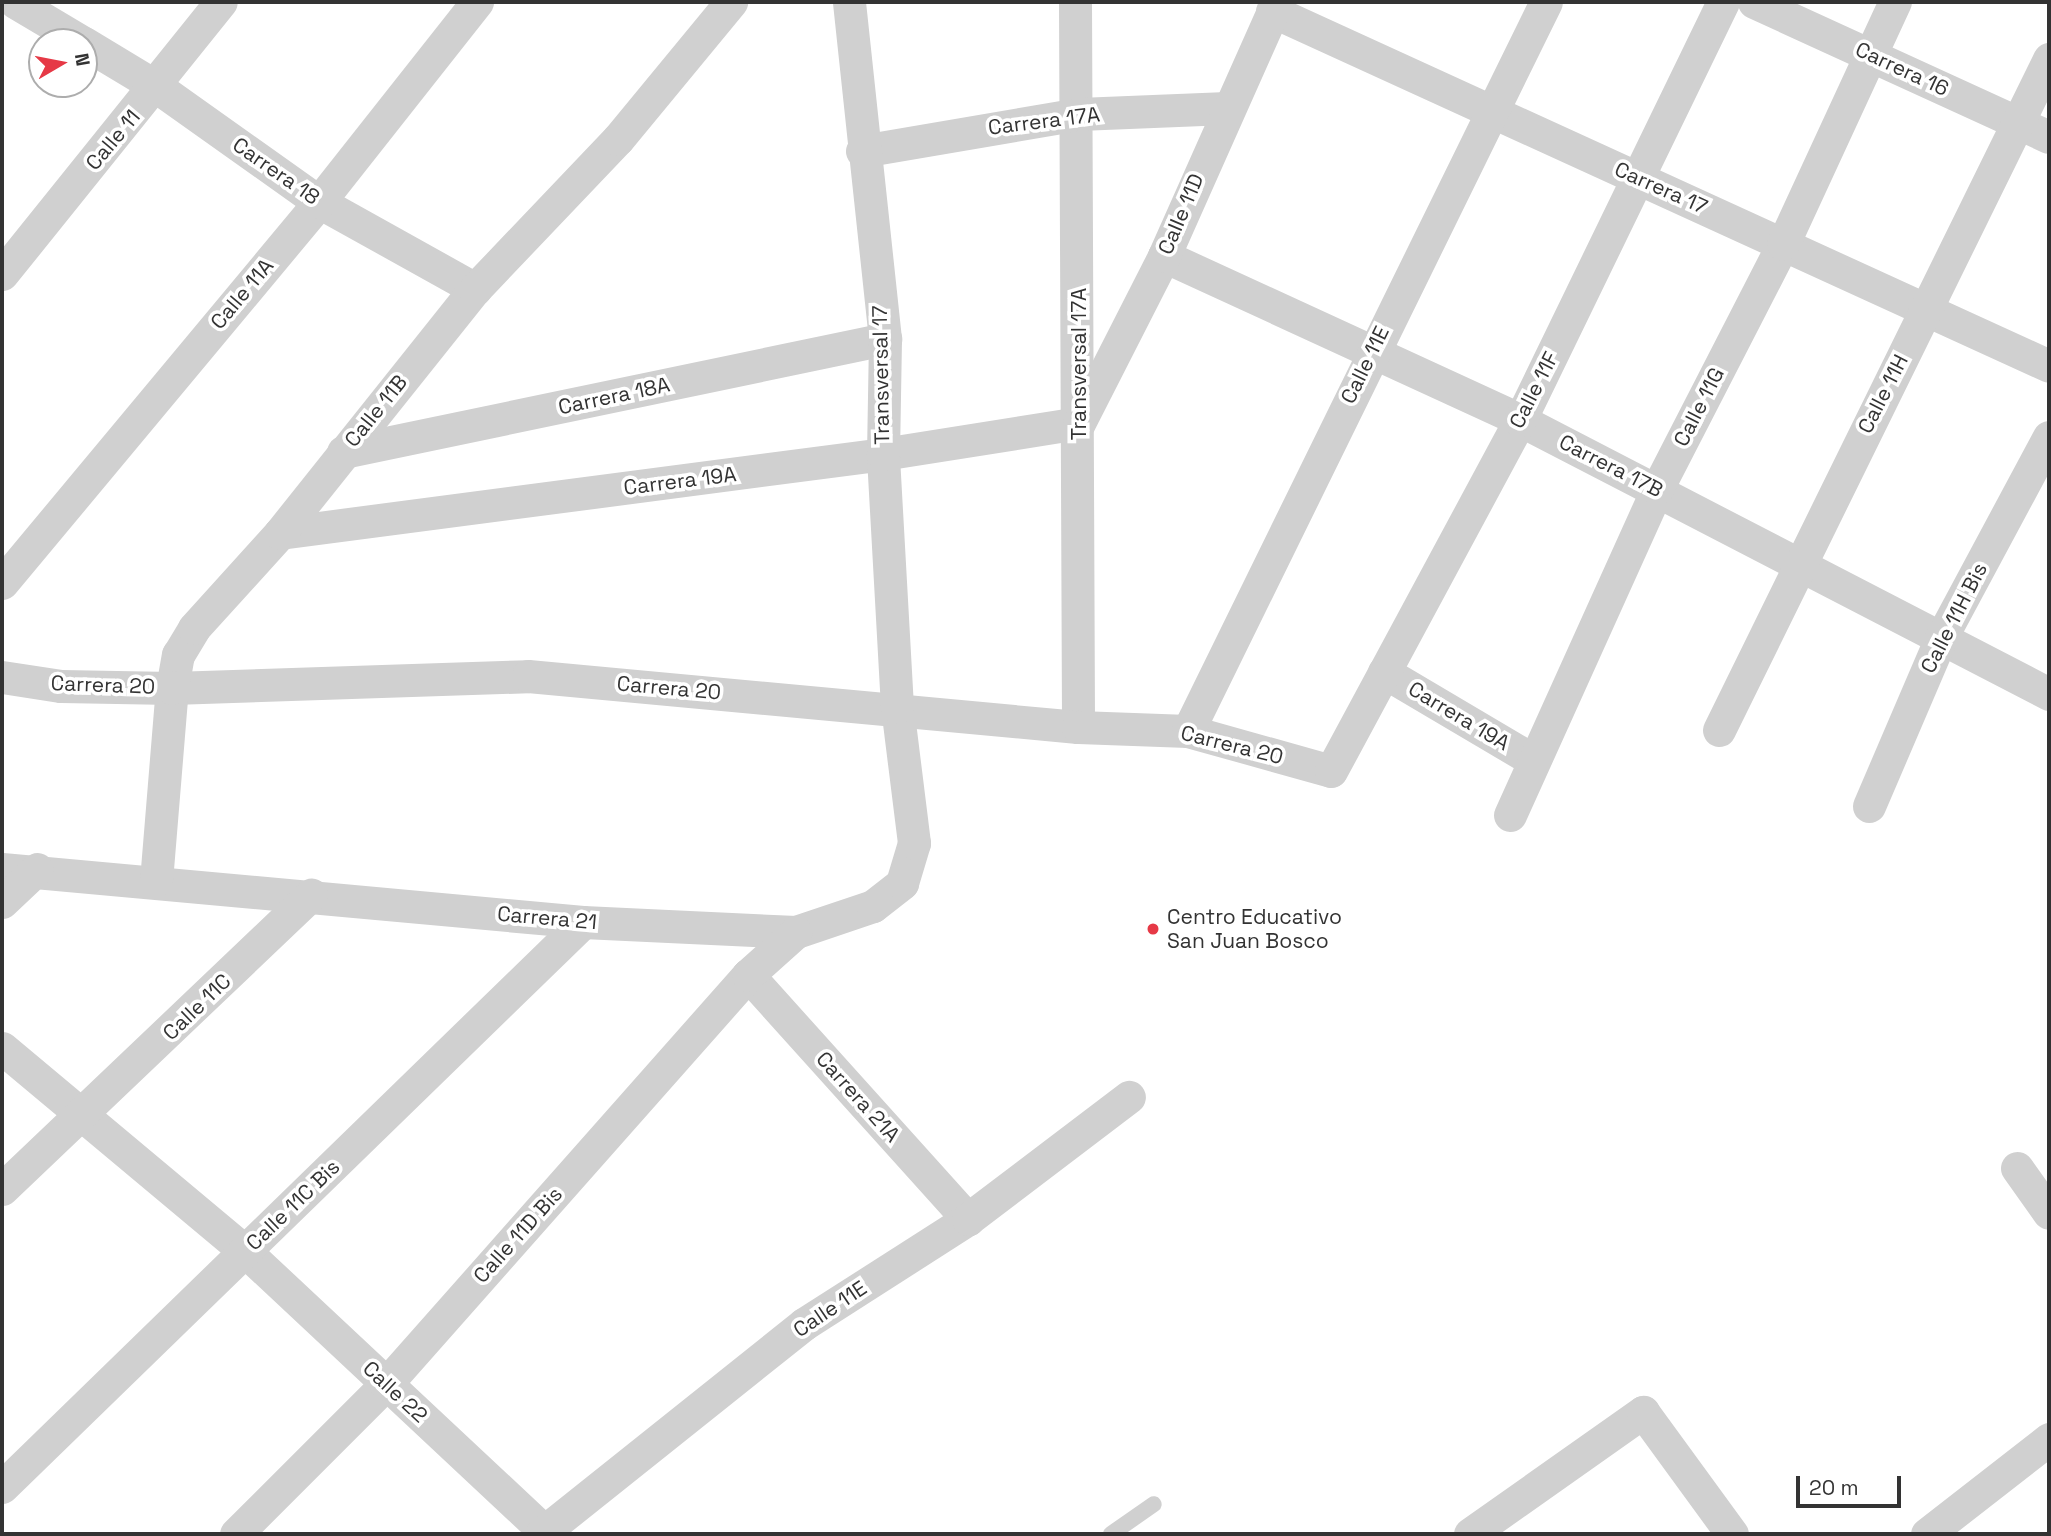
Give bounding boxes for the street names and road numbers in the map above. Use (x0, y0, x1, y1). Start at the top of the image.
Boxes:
street label: Carrera 16 (1851, 36, 1953, 102)
street label: Carrera 17A (987, 102, 1101, 140)
street label: Calle 11 (80, 105, 146, 175)
street label: Carrera 18 (228, 132, 324, 210)
street label: Carrera 17 (1611, 156, 1711, 220)
street label: Calle 11D (1153, 170, 1209, 258)
street label: Calle 11A (205, 254, 279, 334)
street label: Transversal 17A (1066, 288, 1092, 440)
street label: Transversal 17 (867, 305, 895, 445)
street label: Calle 11E (1335, 322, 1395, 408)
street label: Calle 11F (1504, 347, 1564, 433)
street label: Calle 11H (1852, 350, 1914, 438)
street label: Calle 11G (1668, 363, 1730, 451)
street label: Calle 11B (339, 370, 413, 452)
street label: Carrera 18A (556, 372, 672, 420)
street label: Carrera 17B (1555, 429, 1667, 503)
street label: Carrera 19A (622, 462, 738, 500)
street label: Calle 11H Bis (1915, 559, 1993, 677)
street label: Carrera 20 (50, 671, 156, 699)
street label: Carrera 20 (616, 671, 722, 705)
street label: Carrera 19A (1404, 676, 1514, 756)
street label: Carrera 20 (1178, 720, 1286, 770)
street label: Carrera 21 (496, 901, 598, 935)
street label: Calle 11C (158, 969, 236, 1045)
street label: Carrera 21A (811, 1047, 905, 1147)
street label: Calle 11C Bis (241, 1154, 345, 1256)
street label: Calle 11D Bis (468, 1182, 568, 1288)
street label: Calle 11E (789, 1275, 871, 1343)
street label: Calle 22 (358, 1356, 432, 1428)

